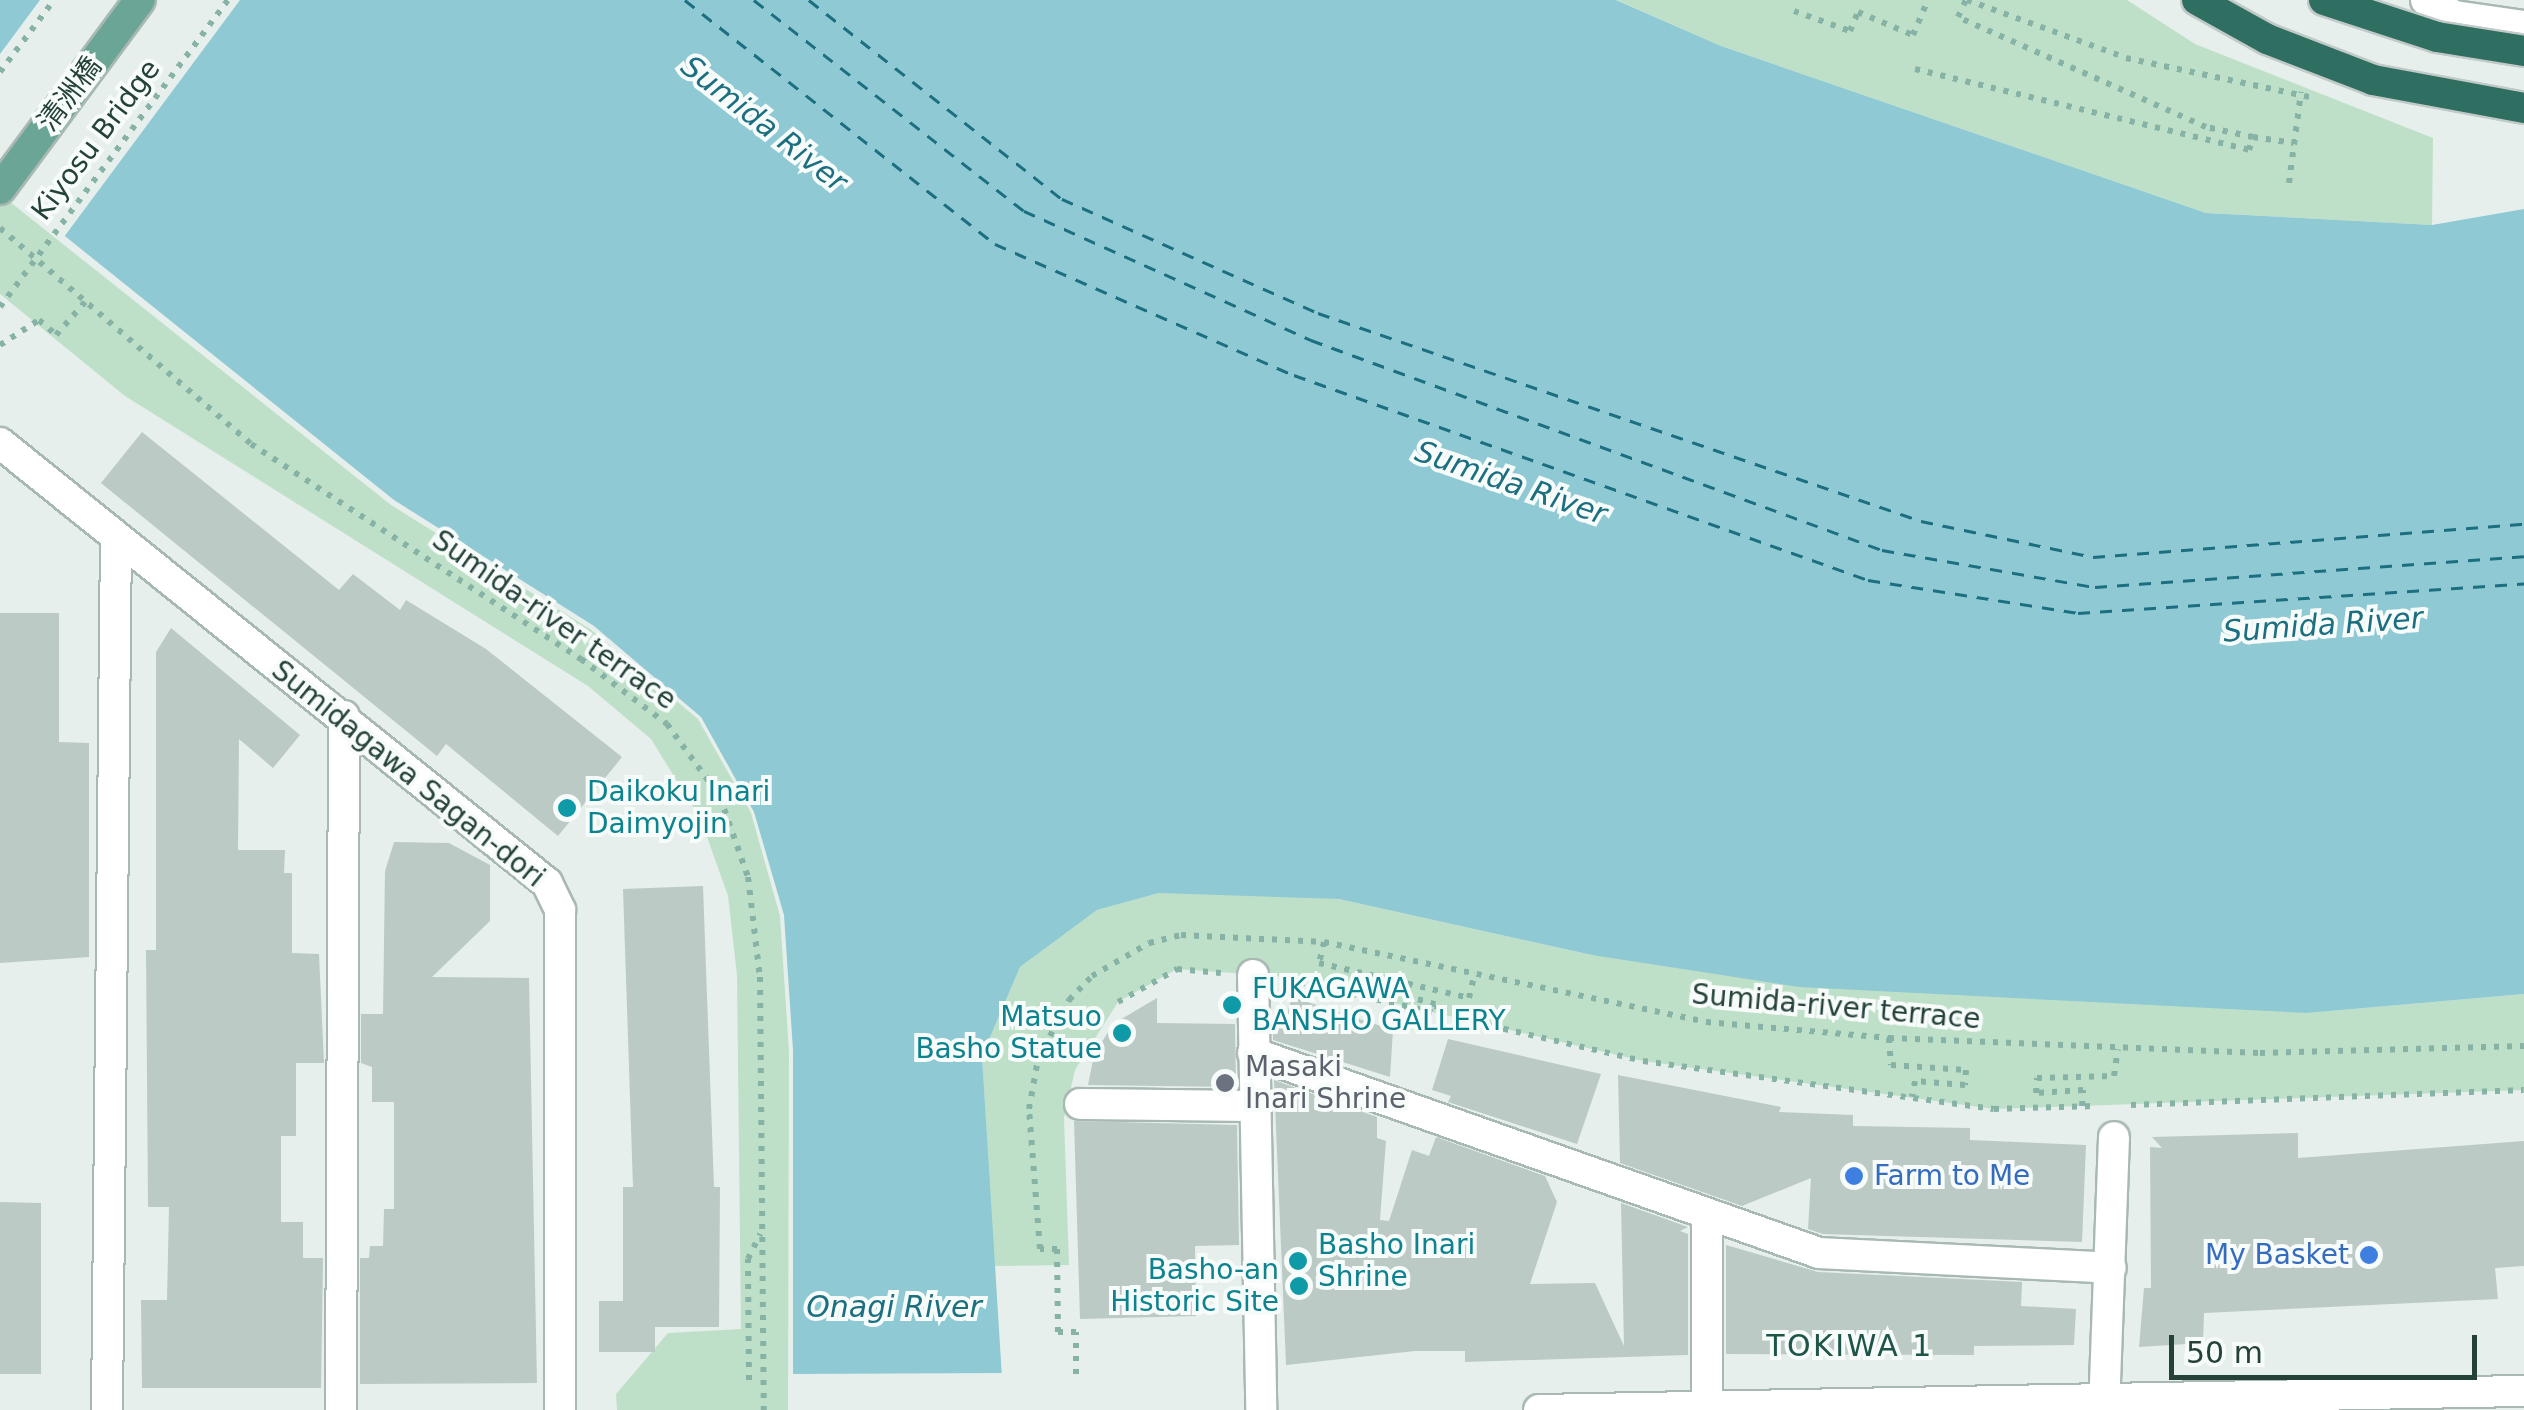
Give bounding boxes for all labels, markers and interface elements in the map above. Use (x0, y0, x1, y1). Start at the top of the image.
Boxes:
water label: Sumida River (674, 48, 854, 200)
street label: 清洲橋 (31, 50, 109, 138)
street label: Kiyosu Bridge (25, 53, 167, 227)
water label: Sumida River (1410, 433, 1612, 533)
street label: Sumida-river terrace (426, 523, 682, 717)
water label: Sumida River (2222, 600, 2424, 650)
street label: Sumidagawa Sagan-dori (265, 654, 551, 894)
place label: Daikoku Inari Daimyojin (587, 775, 770, 841)
marker: Daikoku Inari Daimyojin (556, 797, 578, 819)
place label: FUKAGAWA BANSHO GALLERY (1252, 972, 1506, 1038)
street label: Sumida-river terrace (1690, 978, 1982, 1036)
marker: FUKAGAWA BANSHO GALLERY (1221, 994, 1243, 1016)
place label: Matsuo Basho Statue (915, 1000, 1102, 1066)
marker: Matsuo Basho Statue (1111, 1022, 1133, 1044)
place label: Masaki Inari Shrine (1245, 1050, 1406, 1116)
marker: Masaki Inari Shrine (1214, 1072, 1236, 1094)
place label: Farm to Me (1874, 1159, 2030, 1193)
marker: Farm to Me (1843, 1165, 1865, 1187)
place label: Basho Inari Shrine (1318, 1228, 1475, 1294)
place label: My Basket (2205, 1238, 2349, 1272)
marker: My Basket (2358, 1244, 2380, 1266)
marker: Basho Inari Shrine (1287, 1250, 1309, 1272)
place label: Basho-an Historic Site (1110, 1253, 1279, 1319)
marker: Basho-an Historic Site (1288, 1275, 1310, 1297)
water label: Onagi River (806, 1289, 982, 1325)
scale bar (2174, 1315, 2482, 1377)
district label: TOKIWA 1 (1766, 1328, 1934, 1364)
text: 50 m (2186, 1335, 2263, 1370)

